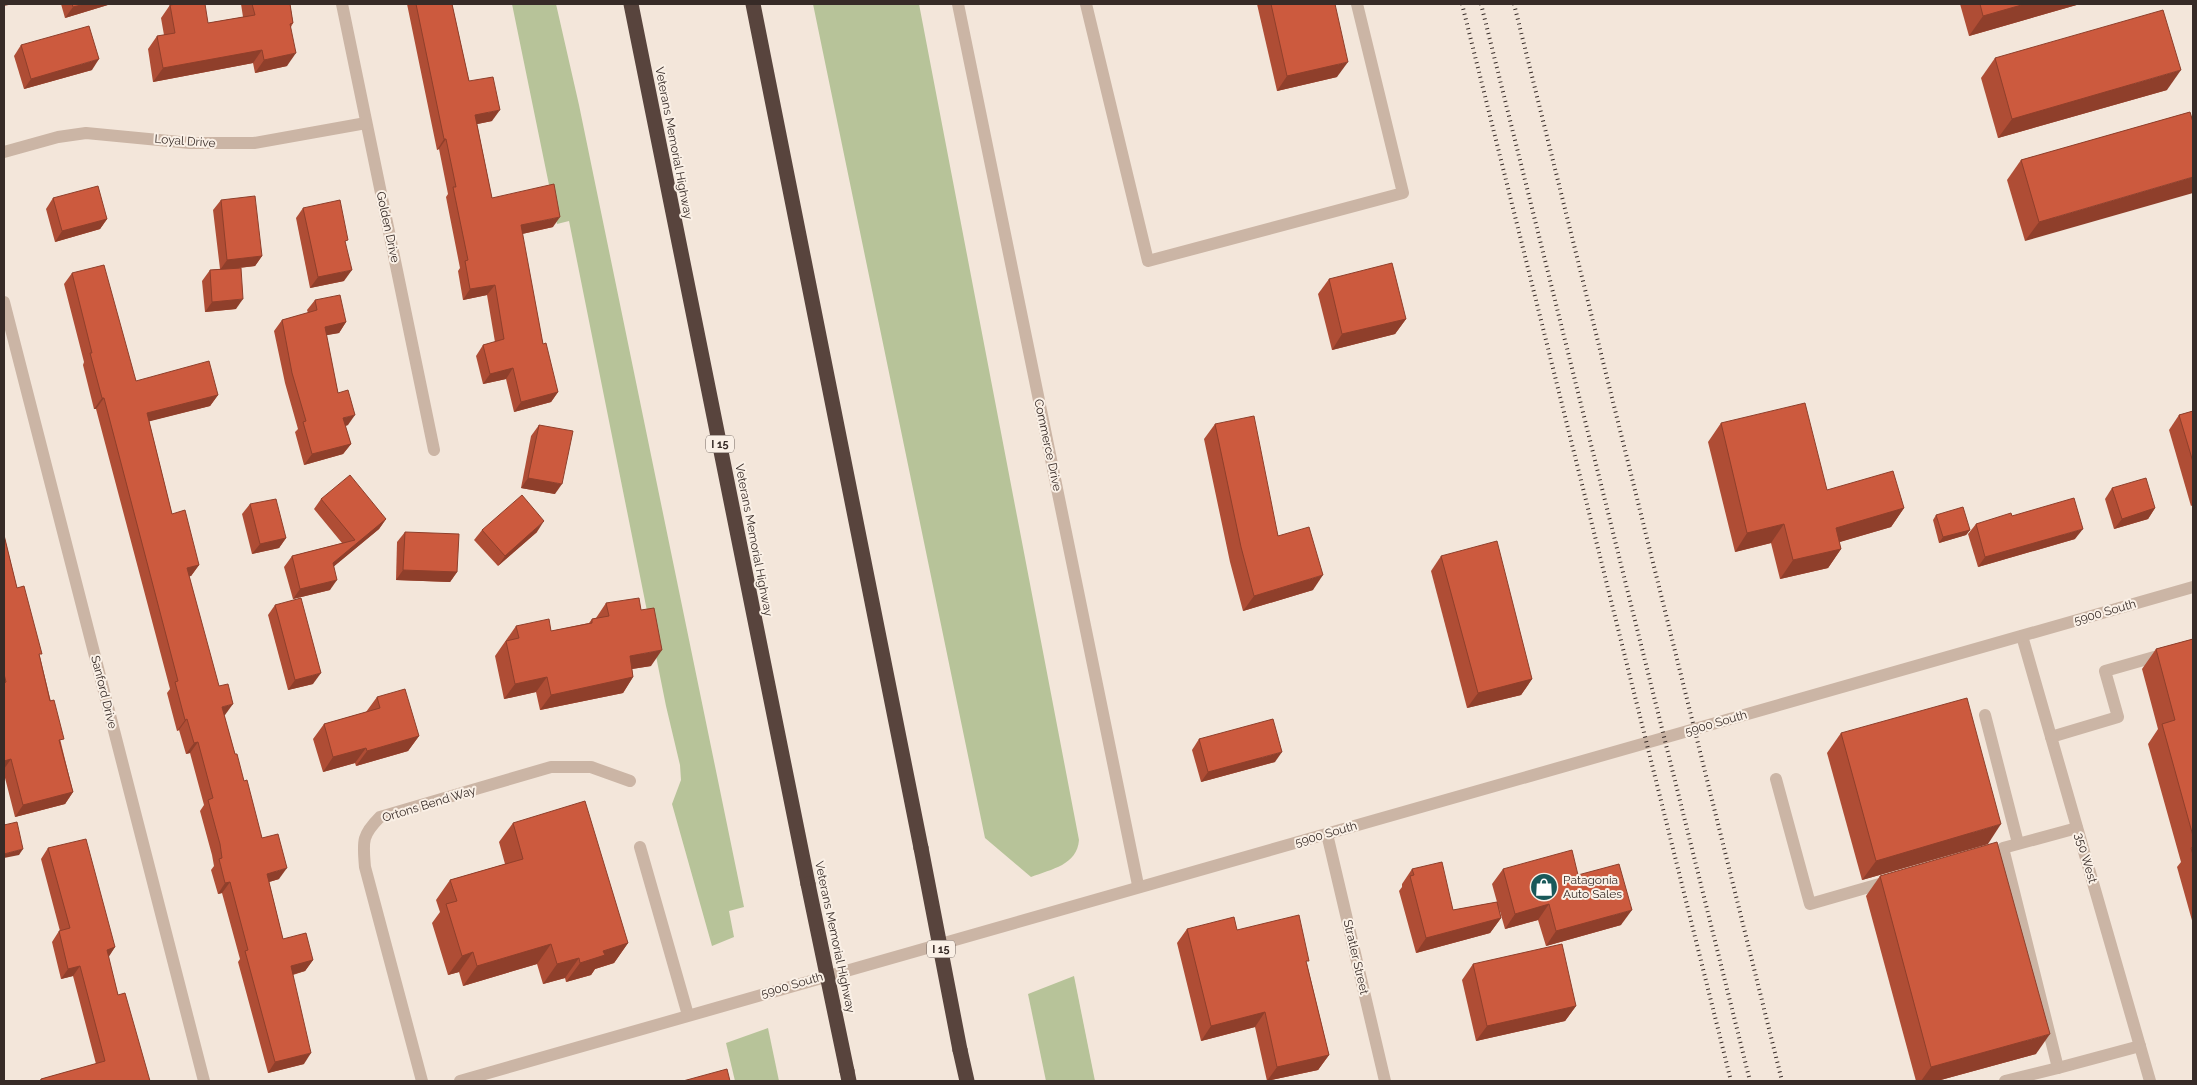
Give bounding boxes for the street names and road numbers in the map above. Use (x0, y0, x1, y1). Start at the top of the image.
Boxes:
street label: Veterans Memorial Highway (652, 66, 696, 221)
street label: Loyal Drive (154, 132, 216, 150)
street label: Golden Drive (374, 190, 402, 264)
street label: Commerce Drive (1031, 398, 1065, 492)
road number: I 15 (706, 436, 734, 452)
street label: Veterans Memorial Highway (732, 463, 776, 618)
street label: 5900 South (2072, 596, 2138, 628)
street label: Sanford Drive (88, 654, 120, 730)
street label: 5900 South (1683, 707, 1749, 739)
street label: Ortons Bend Way (381, 783, 478, 825)
street label: 5900 South (1293, 818, 1359, 850)
street label: 350 West (2072, 831, 2100, 885)
street label: Veterans Memorial Highway (812, 860, 858, 1015)
street label: Stratler Street (1341, 918, 1371, 996)
road number: I 15 (927, 941, 955, 958)
street label: 5900 South (759, 969, 825, 1001)

